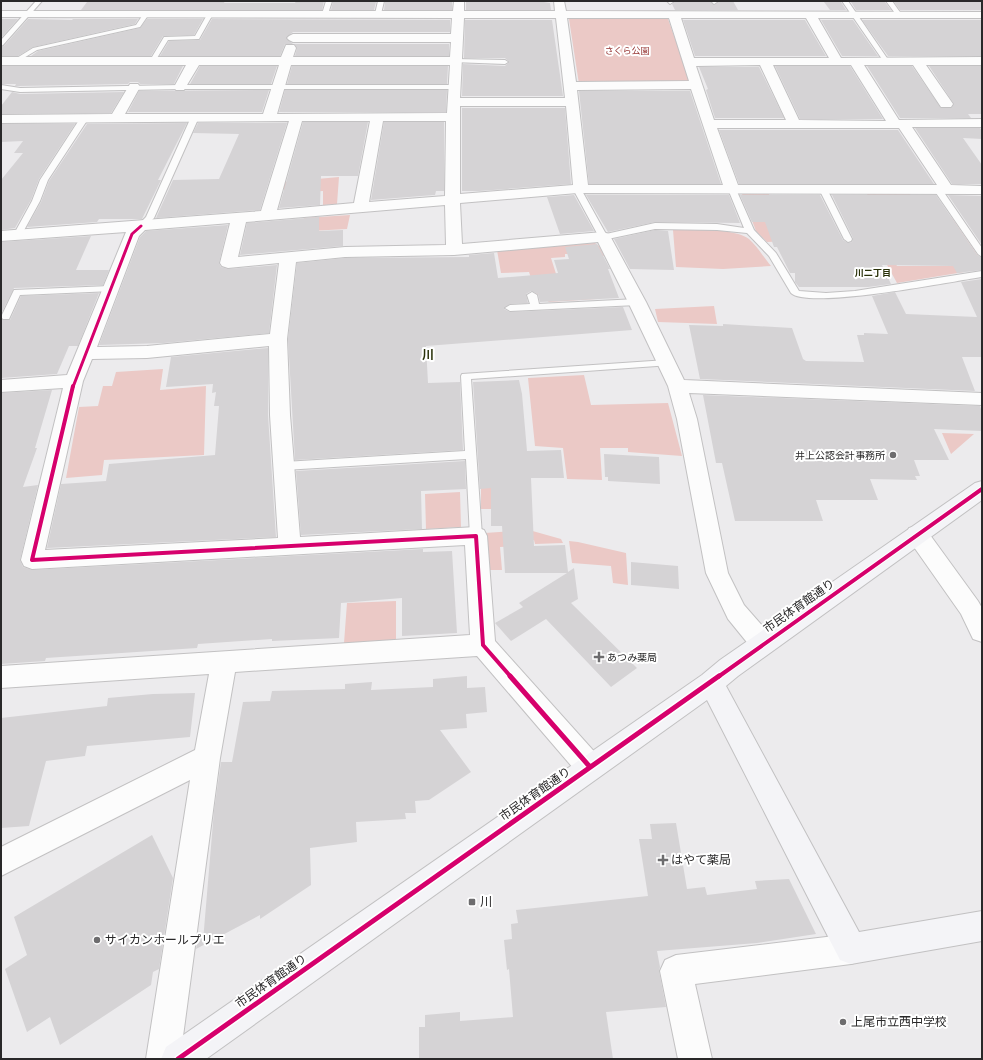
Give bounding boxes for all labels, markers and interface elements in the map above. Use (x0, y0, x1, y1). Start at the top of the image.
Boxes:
park label: さくら公園 (604, 44, 650, 57)
district label: 川二丁目 (854, 266, 891, 279)
district label: 川 (422, 346, 434, 363)
place label: 井上公認会計事務所 (795, 448, 885, 462)
marker: 井上公認会計事務所 (888, 450, 898, 460)
street label: 市民体育館通り (759, 575, 838, 637)
place label: あつみ薬局 (607, 650, 657, 664)
marker: あつみ薬局 (594, 652, 604, 662)
street label: 市民体育館通り (495, 763, 574, 825)
place label: はやて薬局 (671, 851, 731, 868)
marker: はやて薬局 (658, 855, 668, 865)
place label: 川 (480, 893, 492, 910)
marker: 川 (467, 897, 477, 907)
place label: サイカンホールプリエ (105, 931, 225, 948)
marker: サイカンホールプリエ (92, 935, 102, 945)
street label: 市民体育館通り (231, 950, 310, 1012)
place label: 上尾市立西中学校 (851, 1013, 947, 1030)
marker: 上尾市立西中学校 (838, 1017, 848, 1027)

